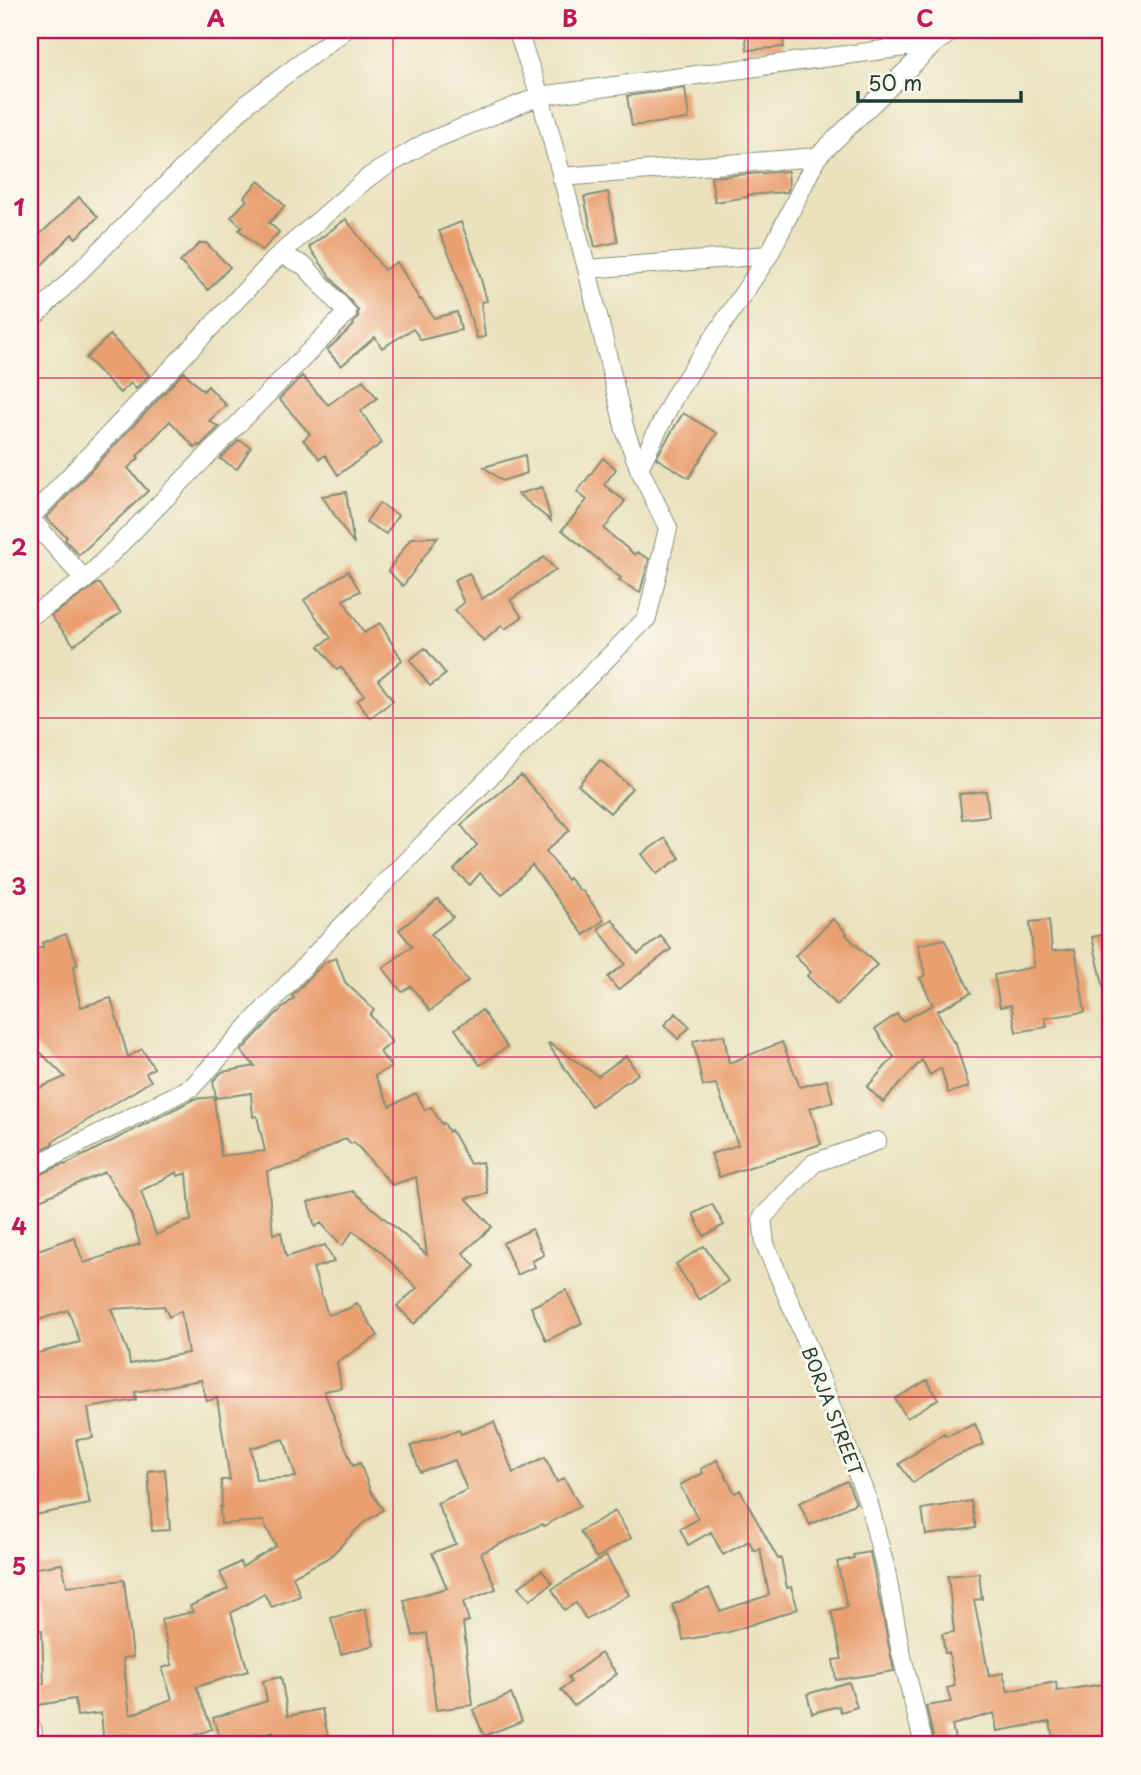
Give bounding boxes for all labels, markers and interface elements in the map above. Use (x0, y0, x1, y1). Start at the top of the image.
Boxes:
text: A (207, 0, 225, 35)
text: B (562, 0, 578, 35)
text: C (916, 0, 934, 35)
scale bar (858, 60, 1020, 104)
text: 50 m (868, 66, 922, 98)
text: 1 (14, 189, 25, 224)
text: 2 (11, 529, 27, 564)
text: 3 (11, 868, 27, 903)
text: 4 (11, 1208, 27, 1243)
street label: BORJA STREET (796, 1343, 870, 1480)
text: 5 (12, 1548, 26, 1583)

